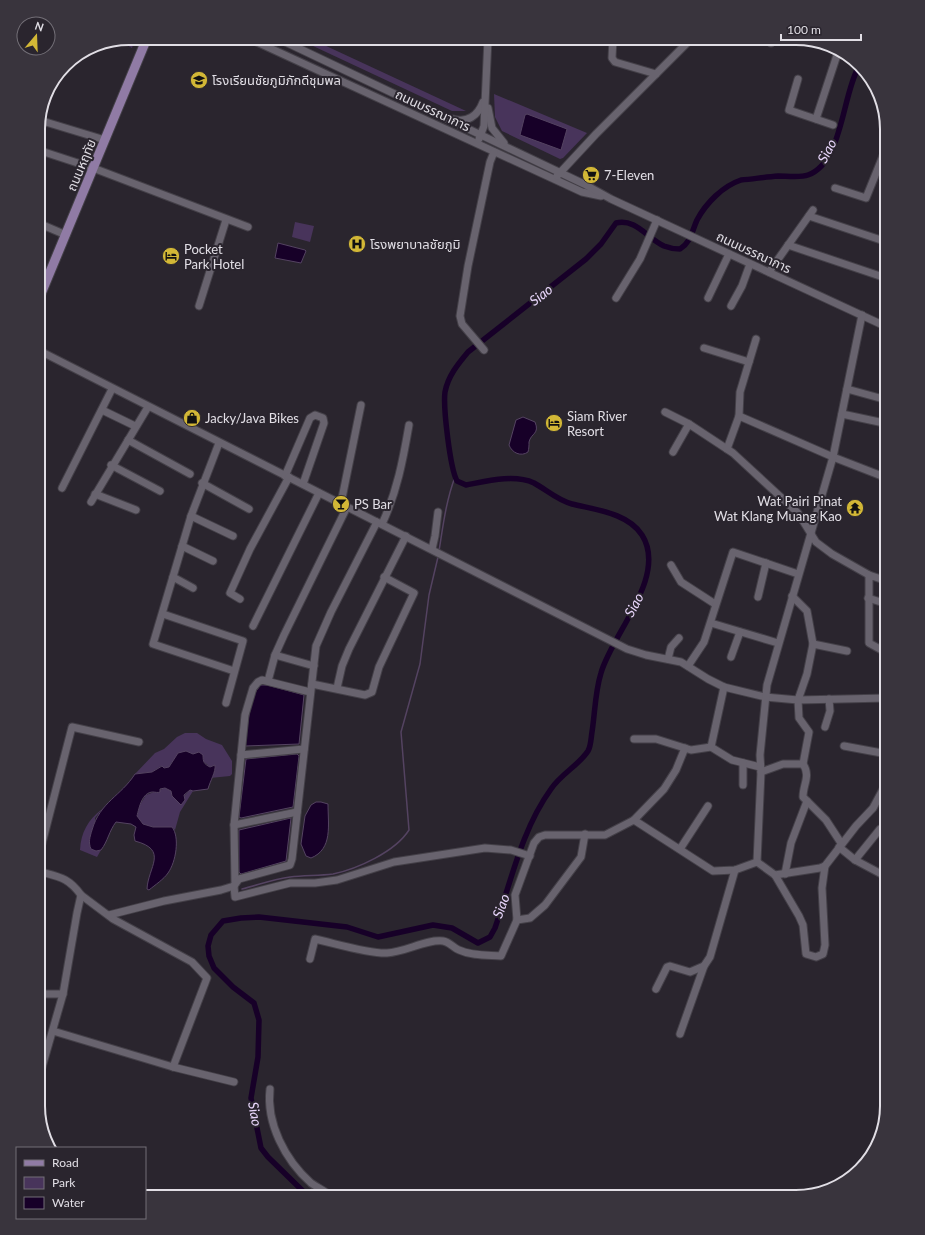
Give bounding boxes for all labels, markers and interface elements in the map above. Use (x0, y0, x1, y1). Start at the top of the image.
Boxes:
north arrow (16, 16, 56, 56)
scale bar (781, 16, 861, 42)
text: N (33, 19, 46, 34)
text: 100 m (787, 22, 821, 37)
school or university icon: โรงเรียนชัยภูมิภักดีชุมพล (189, 70, 209, 90)
place label: โรงเรียนชัยภูมิภักดีชุมพล (212, 72, 341, 88)
street label: ถนนบรรณาการ (393, 86, 473, 134)
water label: Siao (813, 136, 840, 166)
street label: ถนนหฤทัย (63, 137, 99, 193)
supermarket icon: 7-Eleven (581, 165, 601, 185)
place label: 7-Eleven (604, 167, 654, 183)
street label: ถนนบรรณาการ (714, 228, 794, 276)
hospital icon: โรงพยาบาลชัยภูมิ (347, 234, 367, 254)
place label: โรงพยาบาลชัยภูมิ (370, 236, 460, 252)
place label: Pocket Park Hotel (184, 241, 244, 272)
hotel icon: Pocket Park Hotel (161, 246, 181, 266)
water label: Siao (526, 280, 556, 309)
shop icon: Jacky/Java Bikes (182, 408, 202, 428)
place label: Siam River Resort (567, 408, 627, 439)
place label: Jacky/Java Bikes (205, 410, 299, 426)
hotel icon: Siam River Resort (544, 413, 564, 433)
place label: Wat Pairi Pinat Wat Klang Muang Kao (714, 493, 842, 524)
bar icon: PS Bar (331, 494, 351, 514)
place label: PS Bar (354, 496, 392, 512)
temple icon: Wat Pairi Pinat Wat Klang Muang Kao (845, 498, 865, 518)
water label: Siao (620, 590, 647, 620)
water label: Siao (488, 891, 513, 920)
water label: Siao (245, 1100, 266, 1128)
legend (16, 1147, 146, 1219)
text: Road (52, 1155, 79, 1170)
text: Park (52, 1175, 76, 1190)
text: Water (52, 1195, 85, 1210)

